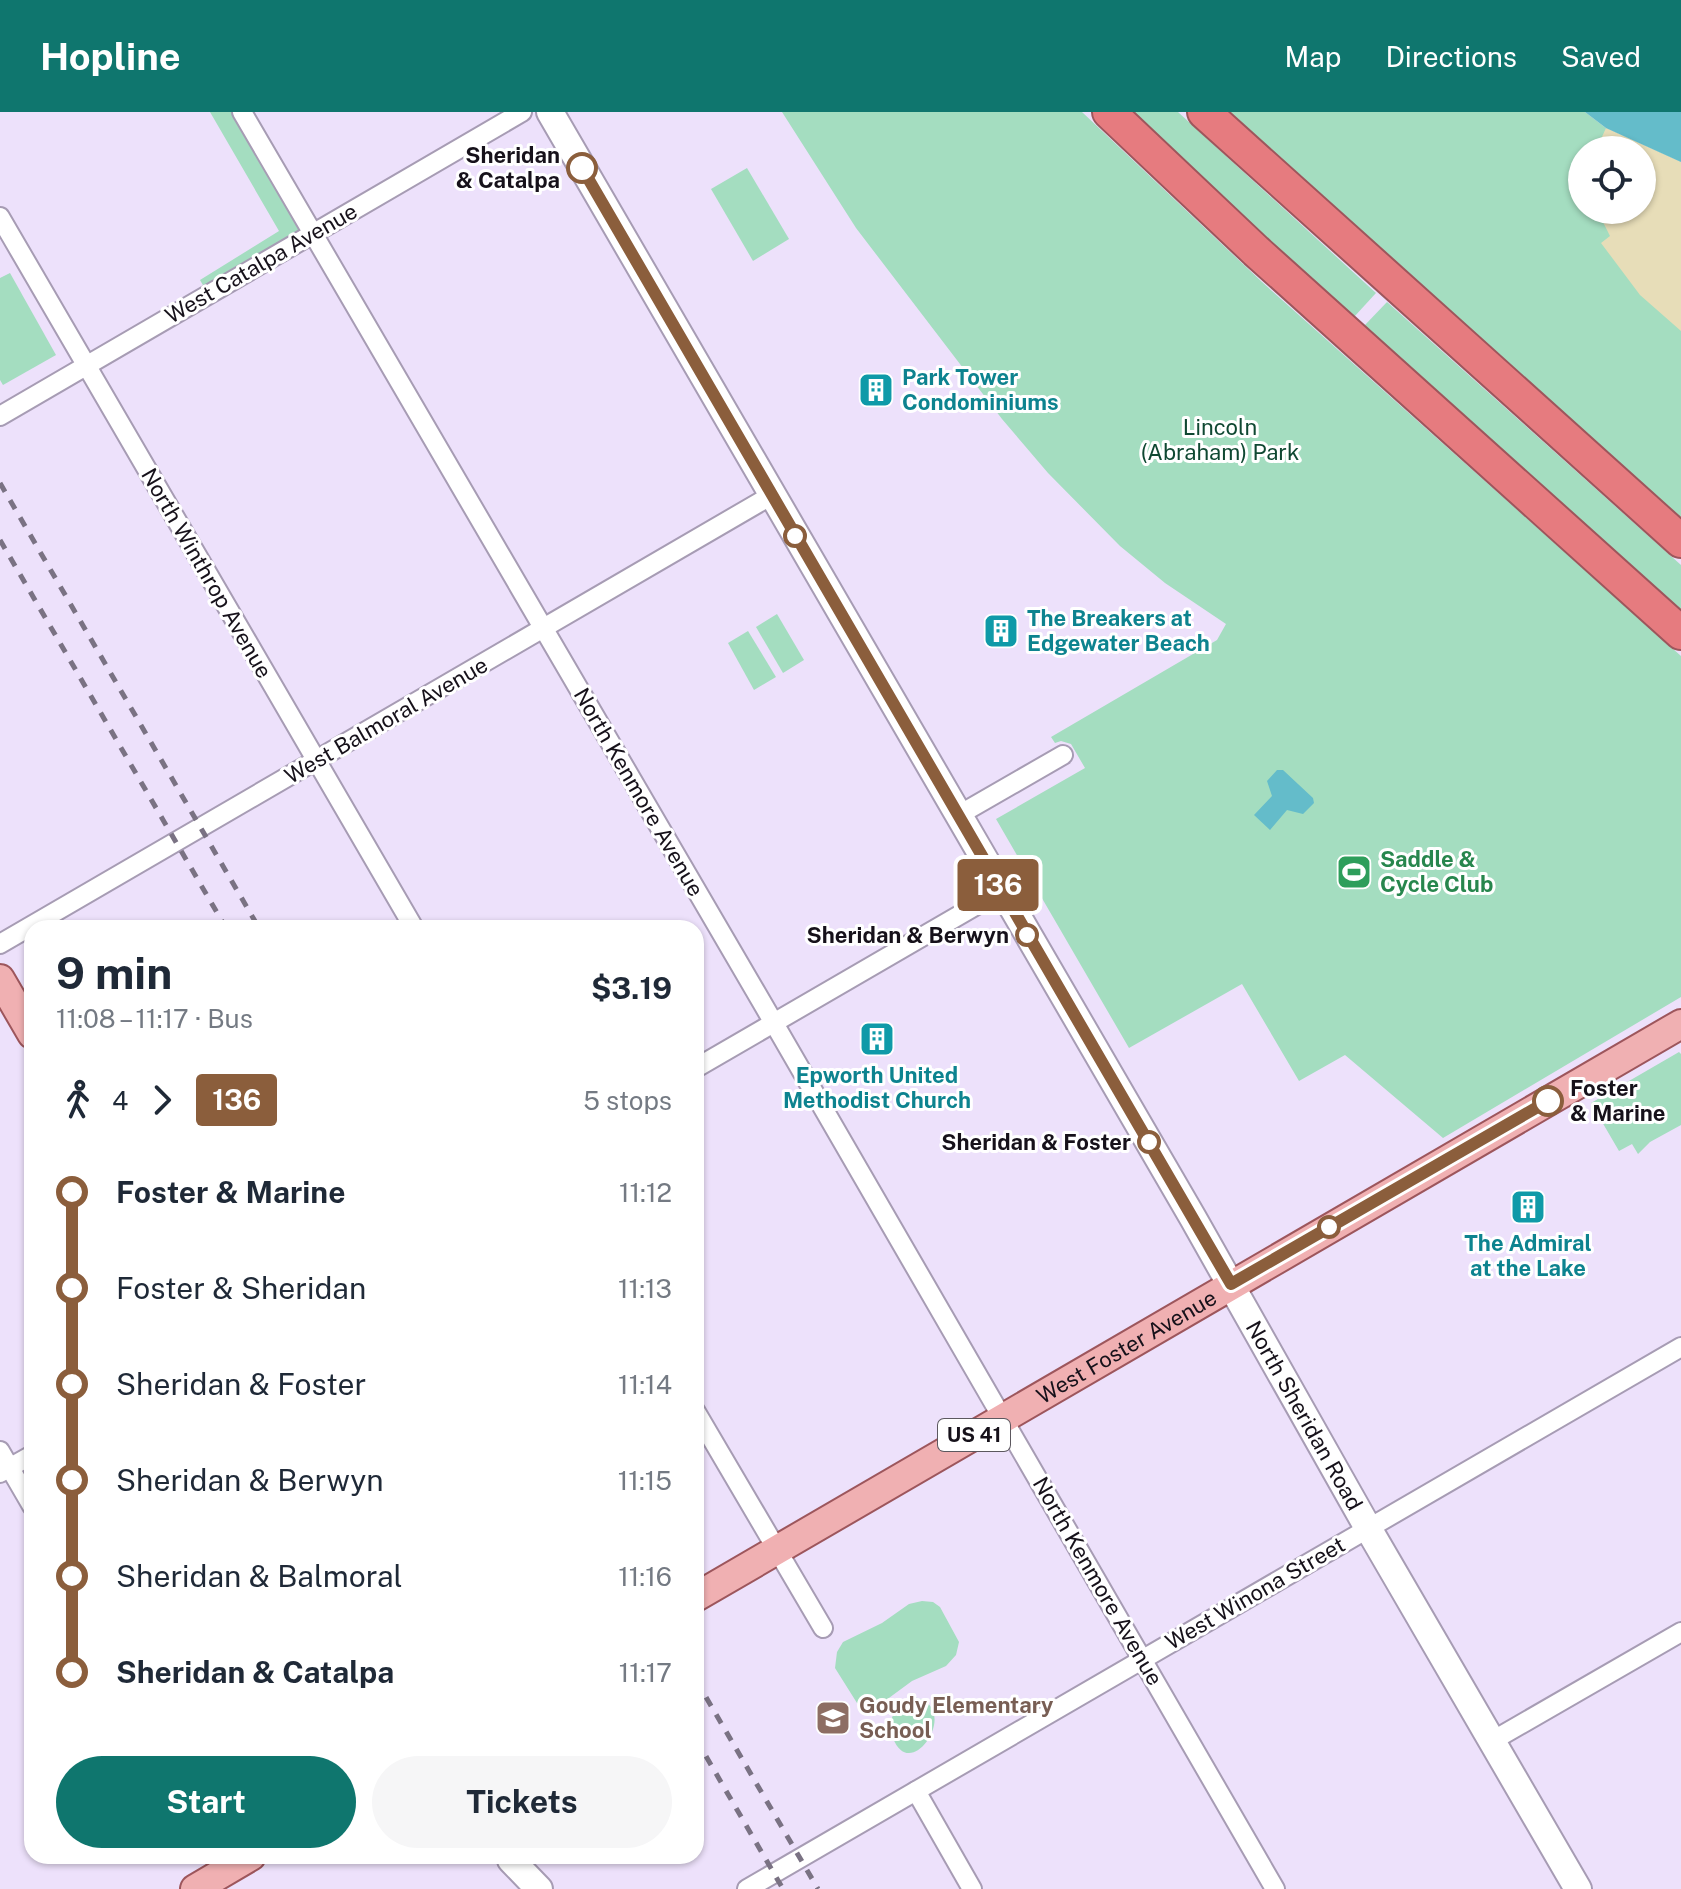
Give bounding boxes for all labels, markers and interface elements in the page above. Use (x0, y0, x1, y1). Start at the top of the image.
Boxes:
text: Hopline (40, 34, 181, 79)
text: Map (1285, 40, 1341, 73)
text: Directions (1385, 40, 1517, 73)
text: Saved (1561, 40, 1641, 73)
map controls (1568, 136, 1656, 224)
button: locate (1568, 136, 1656, 224)
place label: Sheridan & Catalpa (456, 142, 560, 193)
marker: Sheridan & Catalpa (567, 153, 597, 183)
street label: West Catalpa Avenue (161, 197, 361, 329)
place label: Park Tower Condominiums (902, 364, 1059, 415)
building icon: Park Tower Condominiums (857, 371, 895, 409)
park label: Lincoln (Abraham) Park (1141, 414, 1299, 465)
street label: North Winthrop Avenue (136, 463, 278, 683)
unlabelled marker (784, 525, 806, 547)
place label: The Breakers at Edgewater Beach (1027, 605, 1210, 656)
building icon: The Breakers at Edgewater Beach (982, 612, 1020, 650)
street label: West Balmoral Avenue (280, 651, 492, 789)
street label: North Kenmore Avenue (569, 683, 709, 901)
place label: Saddle & Cycle Club (1380, 846, 1493, 897)
sports icon: Saddle & Cycle Club (1335, 853, 1373, 891)
line badge: 136 (952, 859, 1044, 911)
text: 136 (973, 868, 1023, 901)
place label: Sheridan & Berwyn (807, 922, 1009, 948)
marker: Sheridan & Berwyn (1016, 924, 1038, 946)
text: 9 min (56, 947, 172, 999)
text: $3.19 (591, 970, 672, 1006)
text: 11:08 – 11:17 · Bus (56, 1003, 253, 1034)
building icon: Epworth United Methodist Church (858, 1020, 896, 1058)
place label: Epworth United Methodist Church (783, 1062, 971, 1113)
place label: Foster & Marine (1570, 1075, 1666, 1126)
icon: walk (56, 1078, 100, 1122)
icon: forward (140, 1078, 184, 1122)
text: 136 (212, 1083, 261, 1116)
text: 4 (112, 1085, 128, 1116)
text: 5 stops (583, 1085, 672, 1116)
marker: Foster & Marine (1533, 1086, 1563, 1116)
place label: Sheridan & Foster (941, 1129, 1131, 1155)
marker: Sheridan & Foster (1138, 1131, 1160, 1153)
text: Foster & Marine (116, 1174, 345, 1210)
text: 11:12 (619, 1177, 672, 1208)
building icon: The Admiral at the Lake (1509, 1188, 1547, 1226)
unlabelled marker (1318, 1216, 1340, 1238)
place label: The Admiral at the Lake (1464, 1230, 1592, 1281)
text: Foster & Sheridan (116, 1270, 366, 1306)
text: 11:13 (618, 1273, 672, 1304)
street label: West Foster Avenue (1032, 1284, 1221, 1409)
street label: North Sheridan Road (1241, 1316, 1368, 1515)
text: Sheridan & Foster (116, 1366, 366, 1402)
text: 11:14 (618, 1369, 672, 1400)
road number: US 41 (938, 1419, 1010, 1451)
text: Sheridan & Berwyn (116, 1462, 384, 1498)
text: 11:15 (618, 1465, 672, 1496)
street label: North Kenmore Avenue (1028, 1472, 1168, 1690)
street label: West Winona Street (1161, 1531, 1349, 1655)
text: Sheridan & Balmoral (116, 1558, 403, 1594)
text: 11:16 (618, 1561, 672, 1592)
text: Sheridan & Catalpa (116, 1654, 394, 1690)
text: 11:17 (619, 1657, 672, 1688)
place label: Goudy Elementary School (859, 1692, 1054, 1743)
school or university icon: Goudy Elementary School (814, 1699, 852, 1737)
button: Start (56, 1756, 356, 1848)
button: Tickets (372, 1756, 672, 1848)

